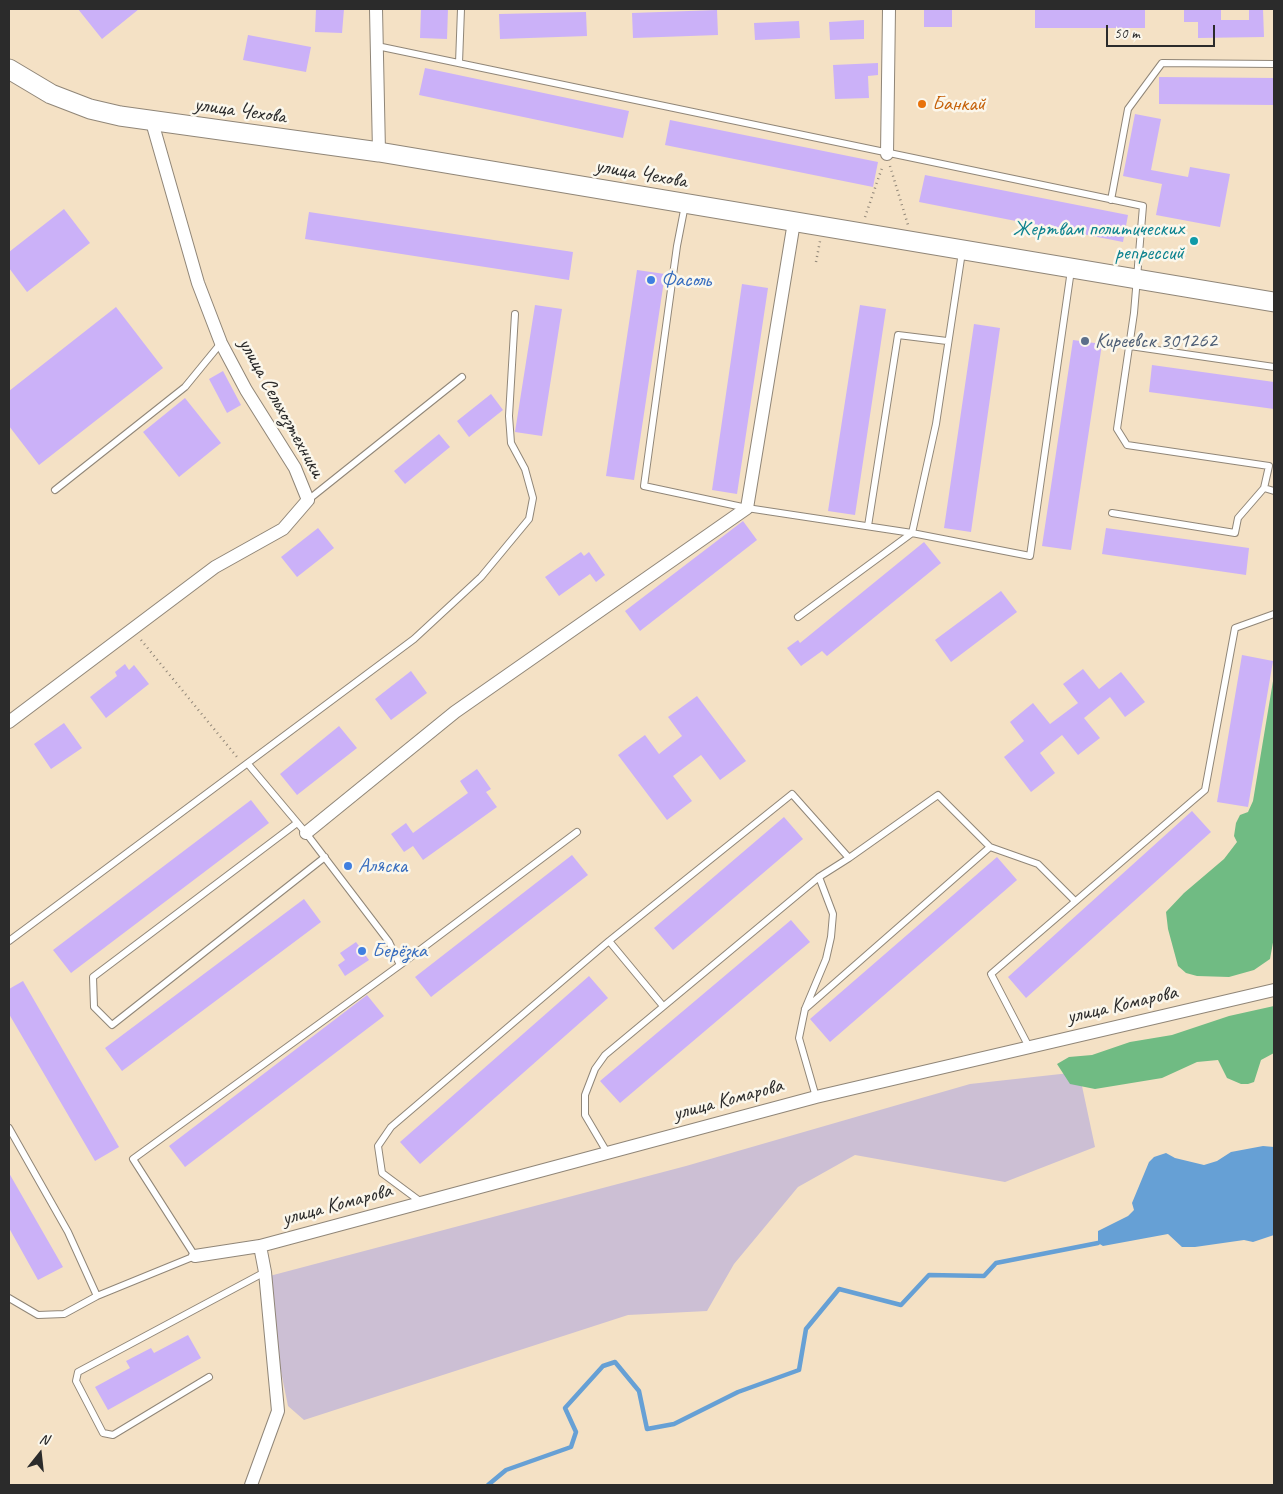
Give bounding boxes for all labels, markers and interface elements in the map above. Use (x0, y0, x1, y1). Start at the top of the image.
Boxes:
scale bar (1108, 15, 1217, 47)
text: 50 m (1114, 24, 1140, 43)
place label: Банкай (932, 91, 985, 117)
street label: улица Чехова (192, 92, 288, 130)
marker: Банкай (916, 98, 928, 110)
street label: улица Чехова (593, 154, 689, 194)
place label: Жертвам политических репрессий (1013, 216, 1184, 266)
marker: Жертвам политических репрессий (1188, 235, 1200, 247)
place label: Фасоль (661, 267, 711, 293)
marker: Фасоль (645, 274, 657, 286)
place label: Киреевск 301262 (1095, 328, 1217, 354)
street label: улица Сельхозтехники (232, 334, 330, 482)
marker: Киреевск 301262 (1079, 335, 1091, 347)
place label: Аляска (358, 853, 407, 879)
marker: Аляска (342, 860, 354, 872)
place label: Берёзка (372, 938, 427, 964)
marker: Берёзка (356, 945, 368, 957)
street label: улица Комарова (1064, 980, 1180, 1030)
street label: улица Комарова (670, 1073, 786, 1127)
street label: улица Комарова (279, 1178, 395, 1232)
north arrow (15, 1429, 65, 1479)
text: N (38, 1430, 51, 1448)

